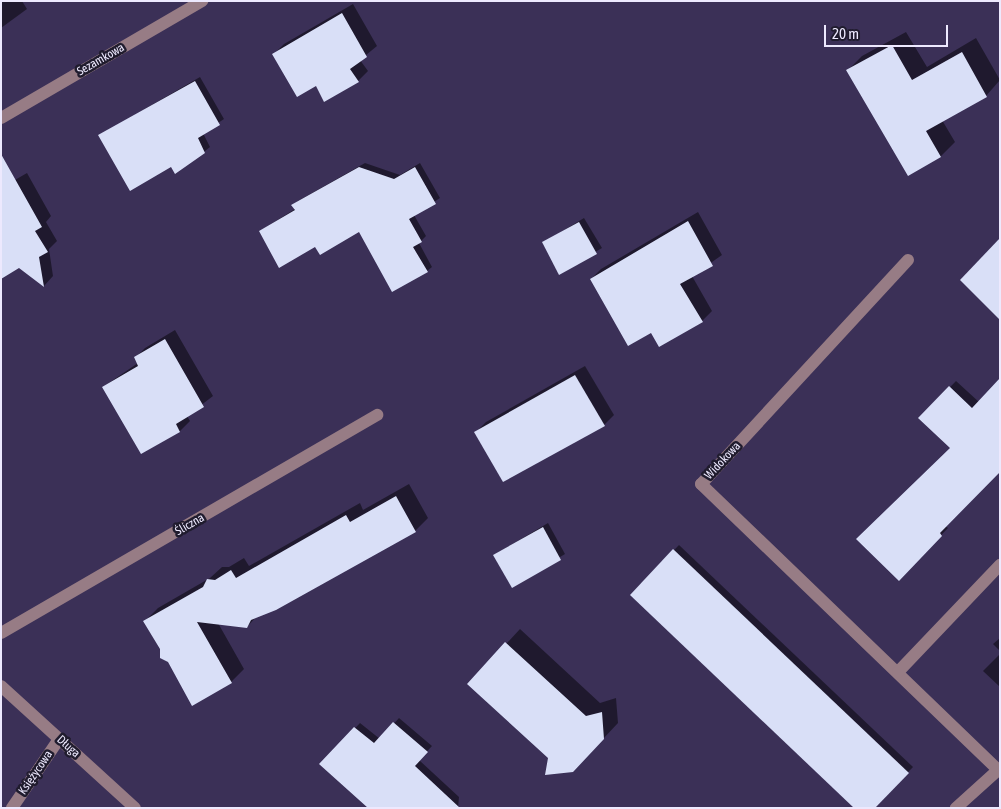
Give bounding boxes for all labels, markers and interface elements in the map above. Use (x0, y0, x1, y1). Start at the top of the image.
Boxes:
scale bar (826, 15, 950, 47)
text: 20 m (832, 25, 859, 42)
street label: Sezamkowa (75, 41, 127, 79)
street label: Widokowa (702, 439, 744, 483)
street label: Śliczna (173, 511, 207, 539)
street label: Długa (53, 733, 83, 761)
street label: Księżycowa (16, 748, 56, 798)

